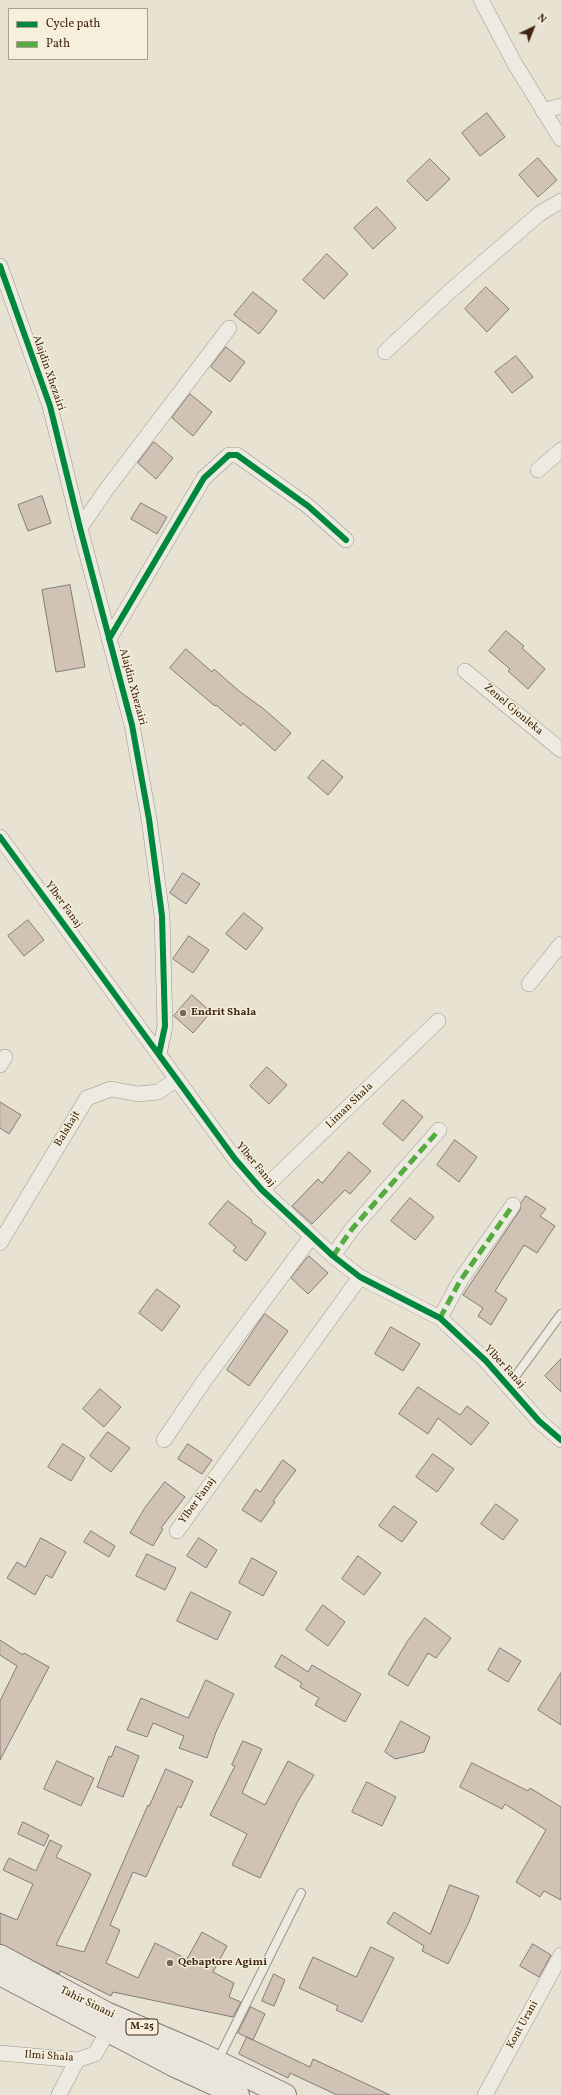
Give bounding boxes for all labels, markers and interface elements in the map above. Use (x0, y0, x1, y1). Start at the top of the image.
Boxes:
legend (8, 8, 148, 60)
north arrow (513, 8, 553, 48)
text: N (533, 11, 550, 27)
text: Cycle path (46, 16, 101, 32)
text: Path (46, 36, 70, 52)
street label: Alajdin Xhezairi (29, 333, 67, 413)
street label: Alajdin Xhezairi (115, 647, 149, 727)
street label: Zenel Gjonleka (481, 681, 545, 739)
street label: Ylber Fanaj (42, 879, 84, 931)
place label: Endrit Shala (191, 1006, 256, 1020)
marker: Endrit Shala (178, 1008, 188, 1018)
street label: Liman Shala (324, 1080, 376, 1132)
street label: Balshajt (52, 1109, 84, 1149)
street label: Ylber Fanaj (232, 1140, 278, 1190)
street label: Ylber Fanaj (481, 1343, 527, 1391)
street label: Ylber Fanaj (177, 1475, 219, 1527)
place label: Qebaptore Agimi (178, 1956, 267, 1970)
marker: Qebaptore Agimi (165, 1958, 175, 1968)
street label: Tahir Sinani (57, 1984, 117, 2022)
street label: Kont Urani (504, 1999, 542, 2051)
road number: M-25 (126, 2019, 158, 2035)
street label: Ilmi Shala (24, 2049, 74, 2065)

